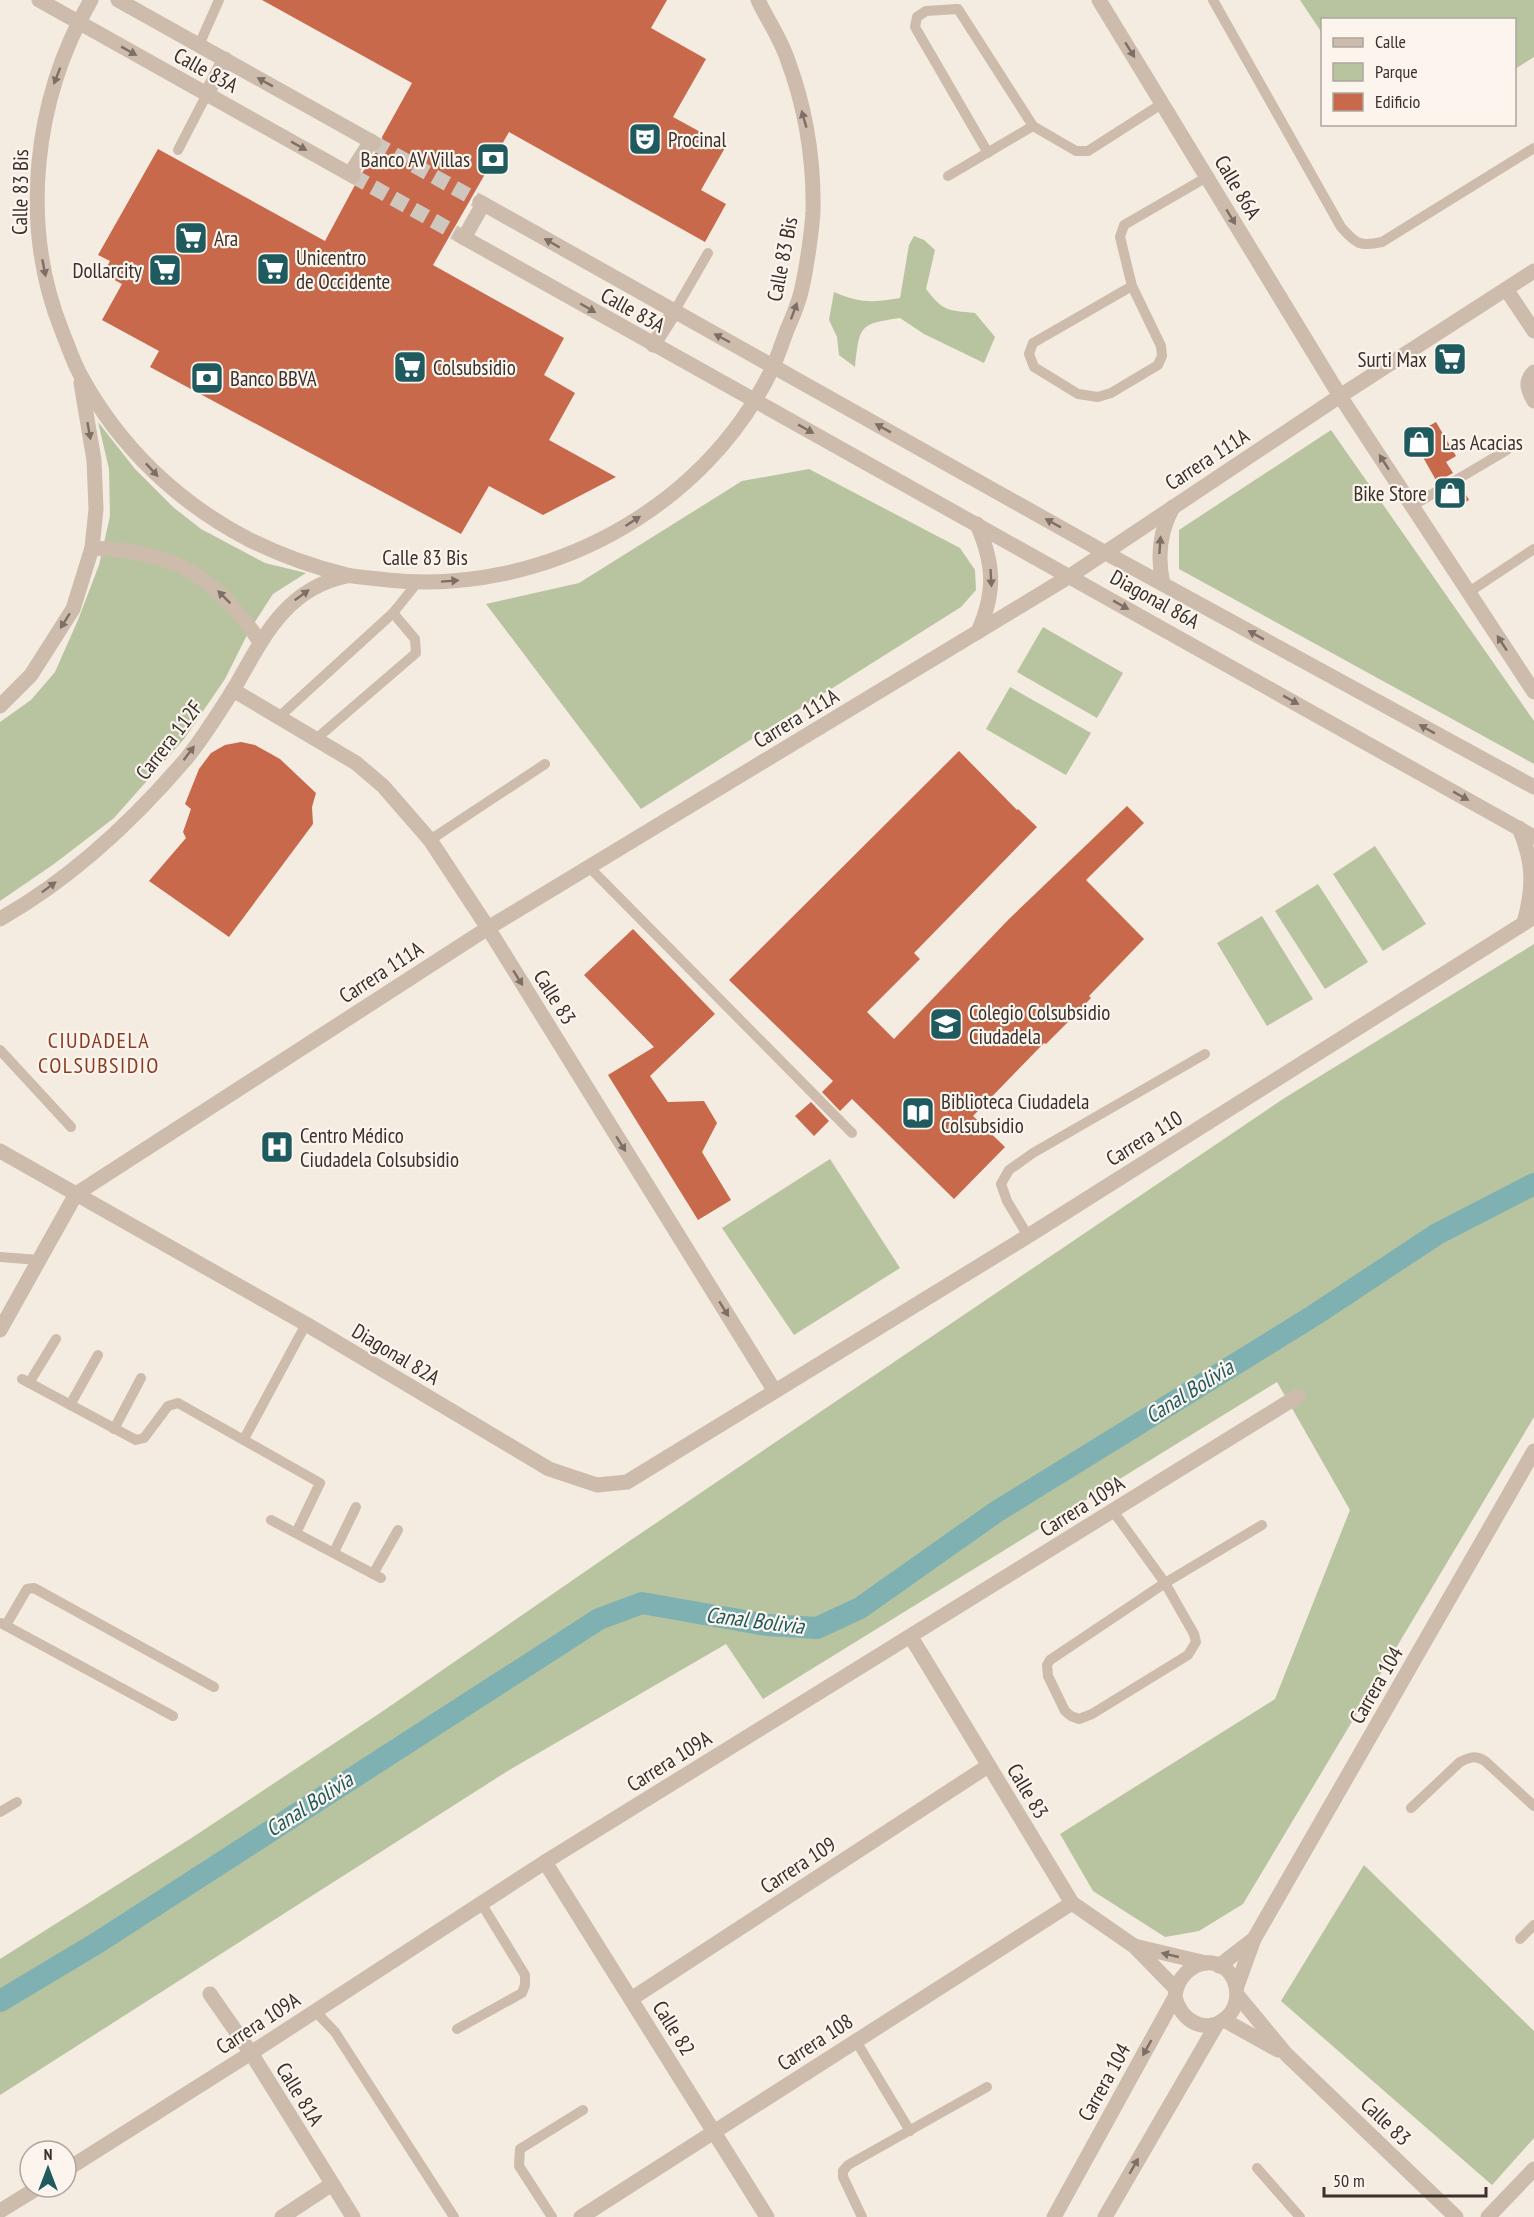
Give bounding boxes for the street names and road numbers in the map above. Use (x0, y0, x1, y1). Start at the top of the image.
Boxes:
street label: Calle 83A (169, 41, 243, 99)
street label: Calle 83 Bis (6, 149, 34, 235)
street label: Calle 86A (1209, 150, 1267, 224)
street label: Calle 83 Bis (761, 214, 803, 304)
street label: Calle 83A (596, 281, 670, 339)
street label: Carrera 111A (1160, 422, 1254, 496)
street label: Calle 83 Bis (382, 544, 468, 571)
street label: Diagonal 86A (1106, 563, 1204, 635)
street label: Carrera 111A (748, 682, 844, 754)
street label: Carrera 112F (130, 695, 208, 785)
street label: Carrera 111A (334, 935, 428, 1009)
street label: Calle 83 (528, 965, 582, 1029)
street label: Carrera 110 (1101, 1104, 1187, 1172)
street label: Diagonal 82A (347, 1317, 445, 1391)
street label: Carrera 109A (1035, 1469, 1129, 1543)
street label: Carrera 104 (1343, 1641, 1409, 1729)
street label: Carrera 109A (622, 1724, 716, 1798)
street label: Calle 83 (1001, 1759, 1055, 1823)
street label: Carrera 109 (755, 1831, 841, 1899)
street label: Carrera 109A (211, 1986, 305, 2060)
street label: Calle 82 (647, 1996, 701, 2060)
street label: Carrera 108 (772, 2008, 858, 2076)
street label: Carrera 104 (1072, 2038, 1137, 2126)
street label: Calle 81A (270, 2057, 330, 2131)
street label: Calle 83 (1355, 2091, 1417, 2151)

